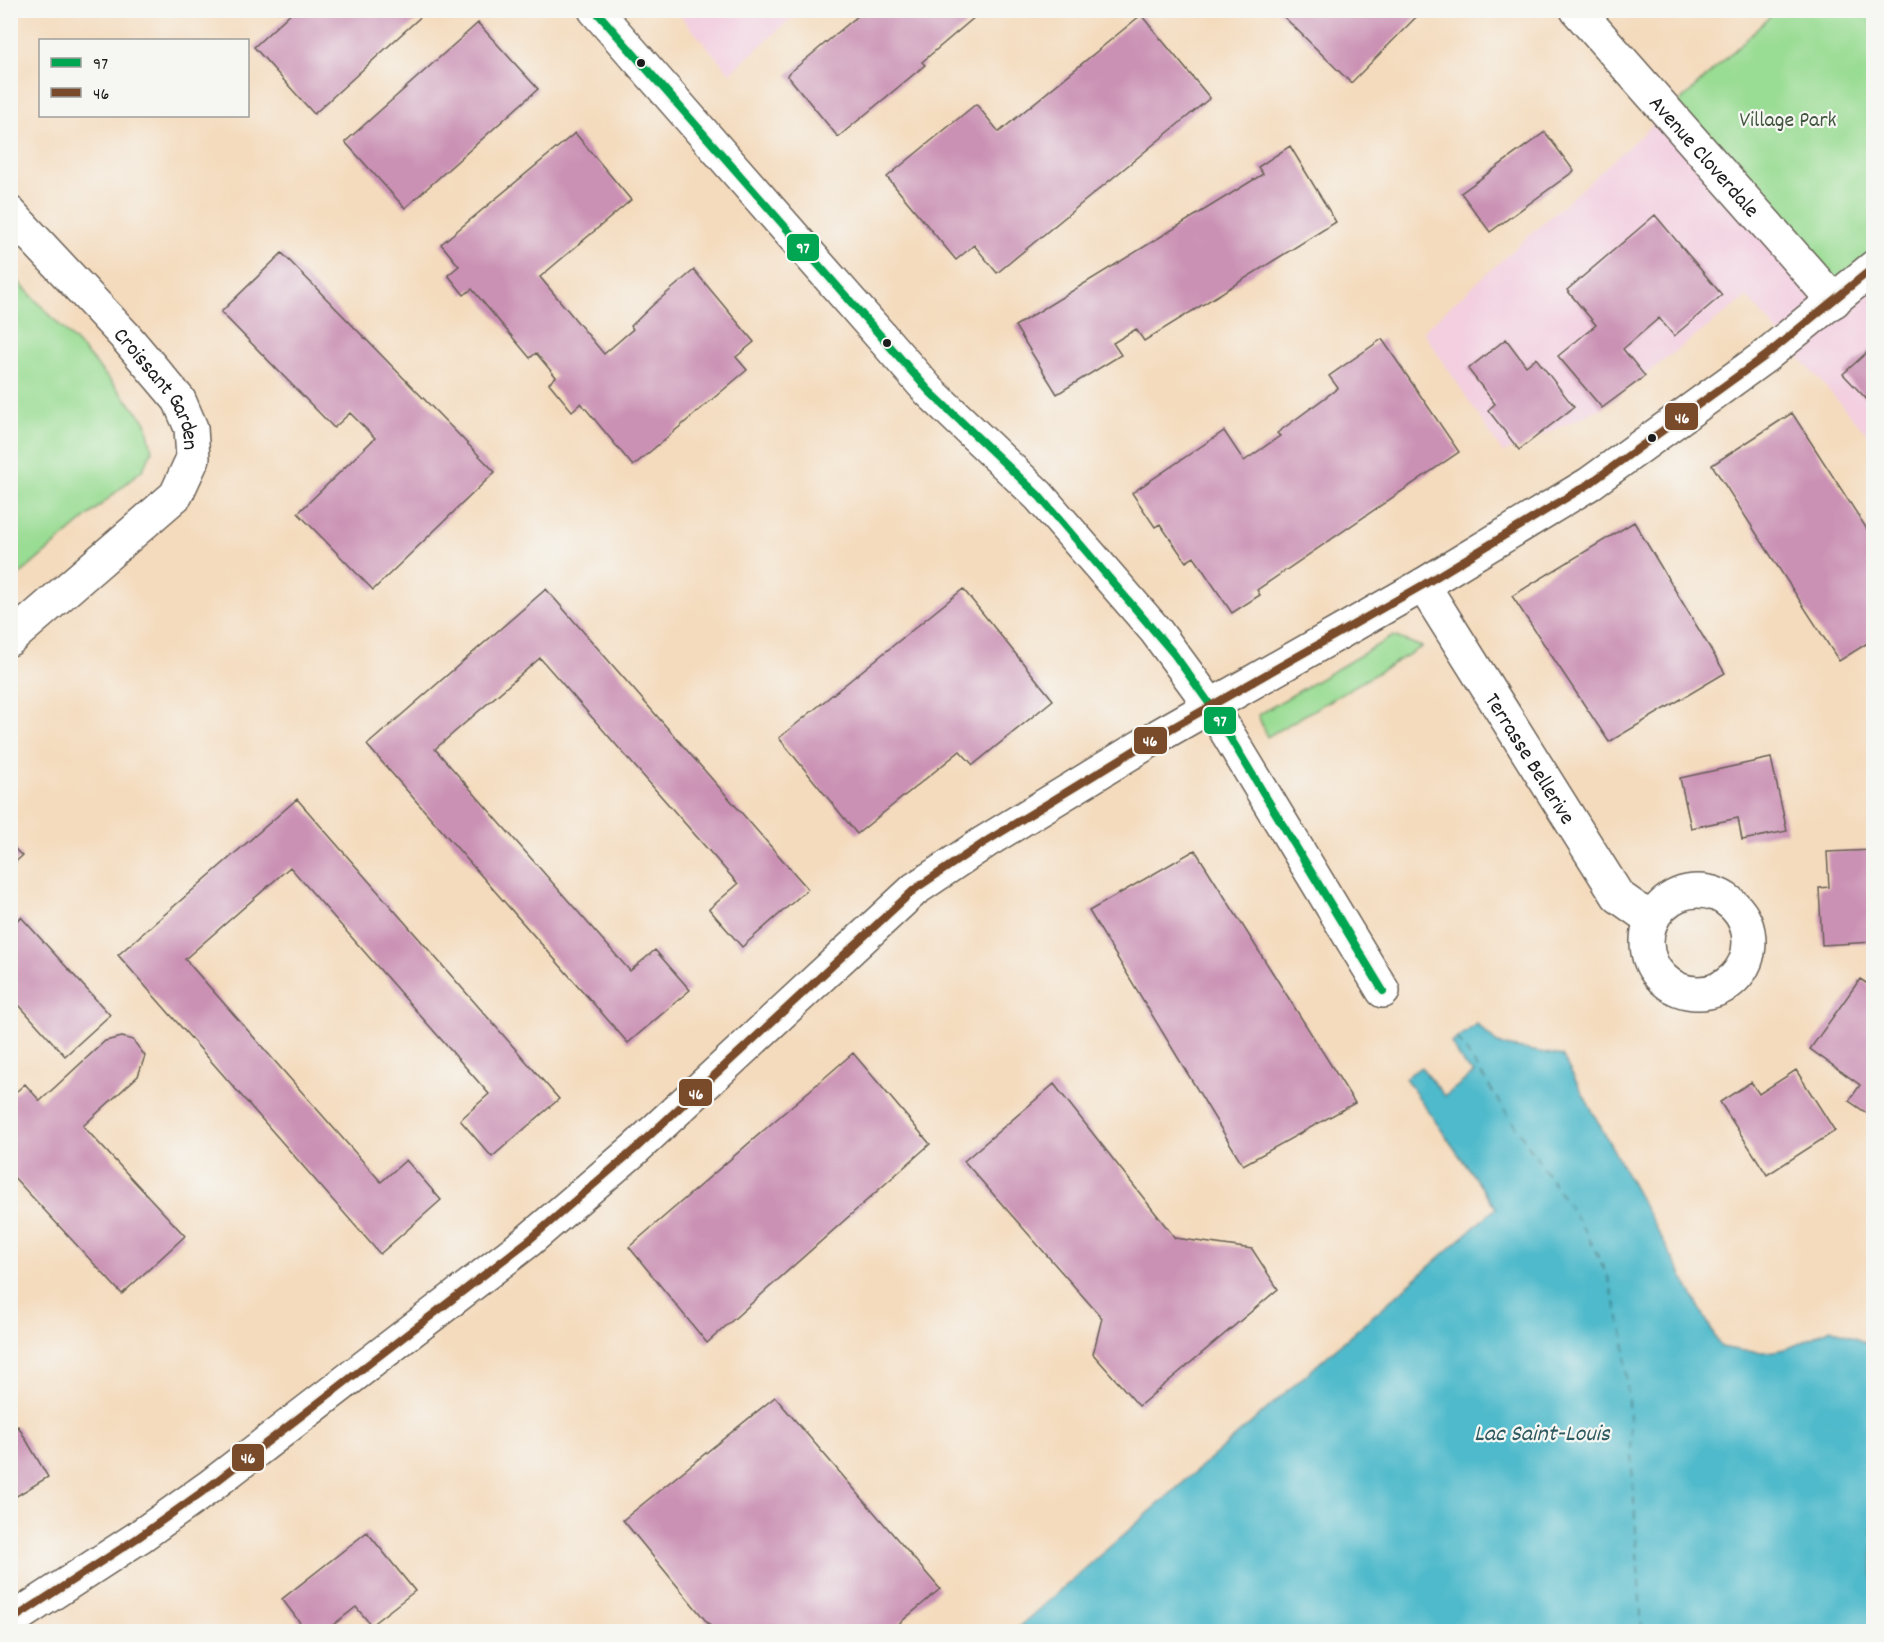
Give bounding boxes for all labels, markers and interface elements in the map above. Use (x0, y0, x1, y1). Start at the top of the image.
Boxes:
legend (39, 39, 249, 117)
text: 97 (93, 53, 108, 78)
unlabelled marker (635, 57, 647, 69)
text: 46 (93, 83, 109, 108)
street label: Avenue Cloverdale (1640, 90, 1765, 226)
park label: Village Park (1739, 106, 1837, 137)
line badge: 97 (786, 233, 820, 262)
text: 97 (796, 238, 810, 261)
street label: Croissant Garden (105, 321, 204, 451)
unlabelled marker (881, 337, 893, 349)
line badge: 46 (1664, 402, 1699, 431)
text: 46 (1675, 408, 1689, 431)
unlabelled marker (1646, 432, 1658, 444)
street label: Terrasse Bellerive (1475, 688, 1581, 831)
line badge: 97 (1203, 706, 1237, 735)
text: 97 (1213, 711, 1227, 734)
line badge: 46 (1133, 726, 1168, 755)
text: 46 (1143, 731, 1157, 754)
line badge: 46 (678, 1078, 713, 1107)
text: 46 (689, 1084, 703, 1107)
water label: Lac Saint-Louis (1474, 1418, 1611, 1452)
line badge: 46 (231, 1443, 265, 1472)
text: 46 (241, 1448, 255, 1471)

